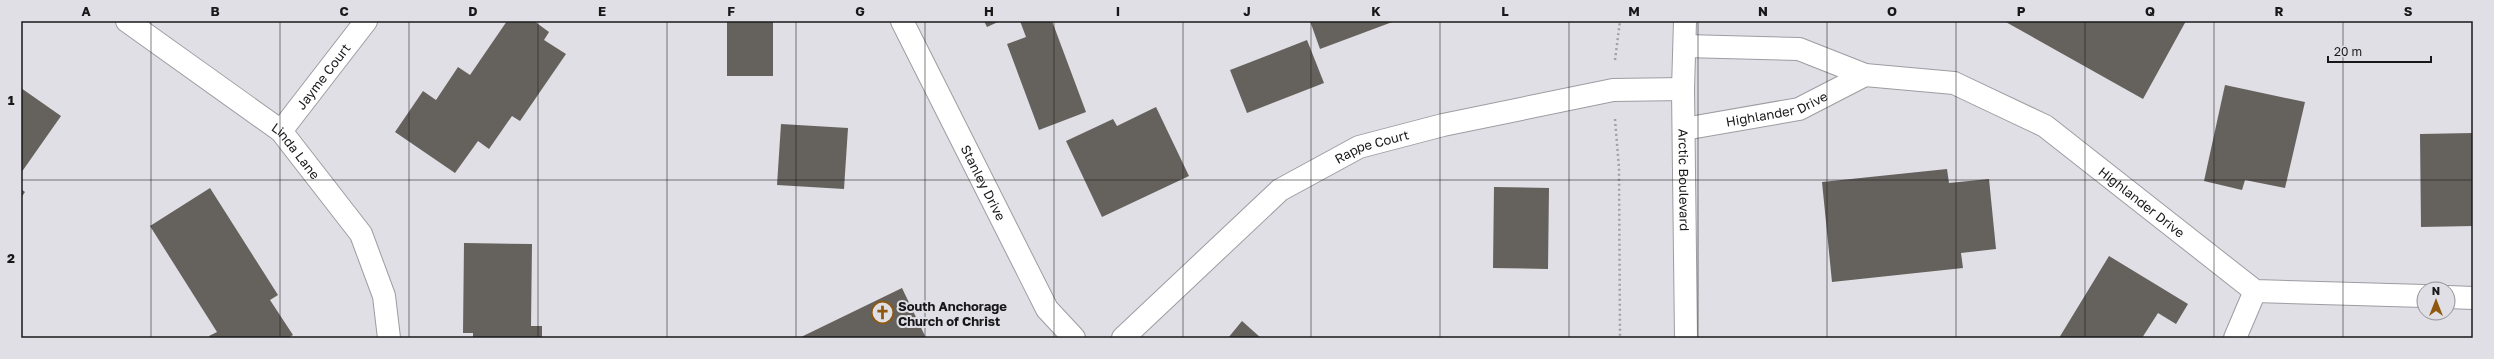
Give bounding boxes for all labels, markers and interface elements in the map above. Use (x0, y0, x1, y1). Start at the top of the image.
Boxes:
text: A (81, 3, 91, 19)
text: B (210, 3, 220, 19)
text: C (339, 3, 349, 19)
text: D (468, 3, 478, 19)
text: E (598, 3, 606, 19)
text: F (727, 3, 735, 19)
text: G (855, 3, 865, 19)
text: H (984, 3, 994, 19)
text: I (1116, 3, 1120, 19)
text: J (1243, 3, 1251, 19)
text: K (1371, 3, 1381, 19)
text: L (1501, 3, 1509, 19)
text: M (1628, 3, 1640, 19)
text: N (1758, 3, 1768, 19)
text: O (1887, 3, 1897, 19)
text: P (2017, 3, 2026, 19)
text: Q (2145, 3, 2155, 19)
text: R (2274, 3, 2284, 19)
text: S (2404, 3, 2413, 19)
scale bar (2328, 38, 2431, 64)
street label: Jayme Court (293, 40, 354, 113)
text: 20 m (2334, 44, 2362, 59)
street label: Highlander Drive (1724, 88, 1830, 130)
text: 1 (8, 92, 15, 108)
street label: Linda Lane (269, 119, 323, 182)
street label: Rappe Court (1332, 126, 1411, 167)
street label: Arctic Boulevard (1675, 129, 1693, 231)
street label: Stanley Drive (958, 142, 1009, 223)
street label: Highlander Drive (2095, 163, 2188, 241)
text: 2 (7, 250, 15, 266)
north arrow (2416, 281, 2456, 321)
text: N (2432, 284, 2440, 297)
place label: South Anchorage Church of Christ (898, 298, 1007, 329)
church icon: South Anchorage Church of Christ (869, 300, 895, 326)

